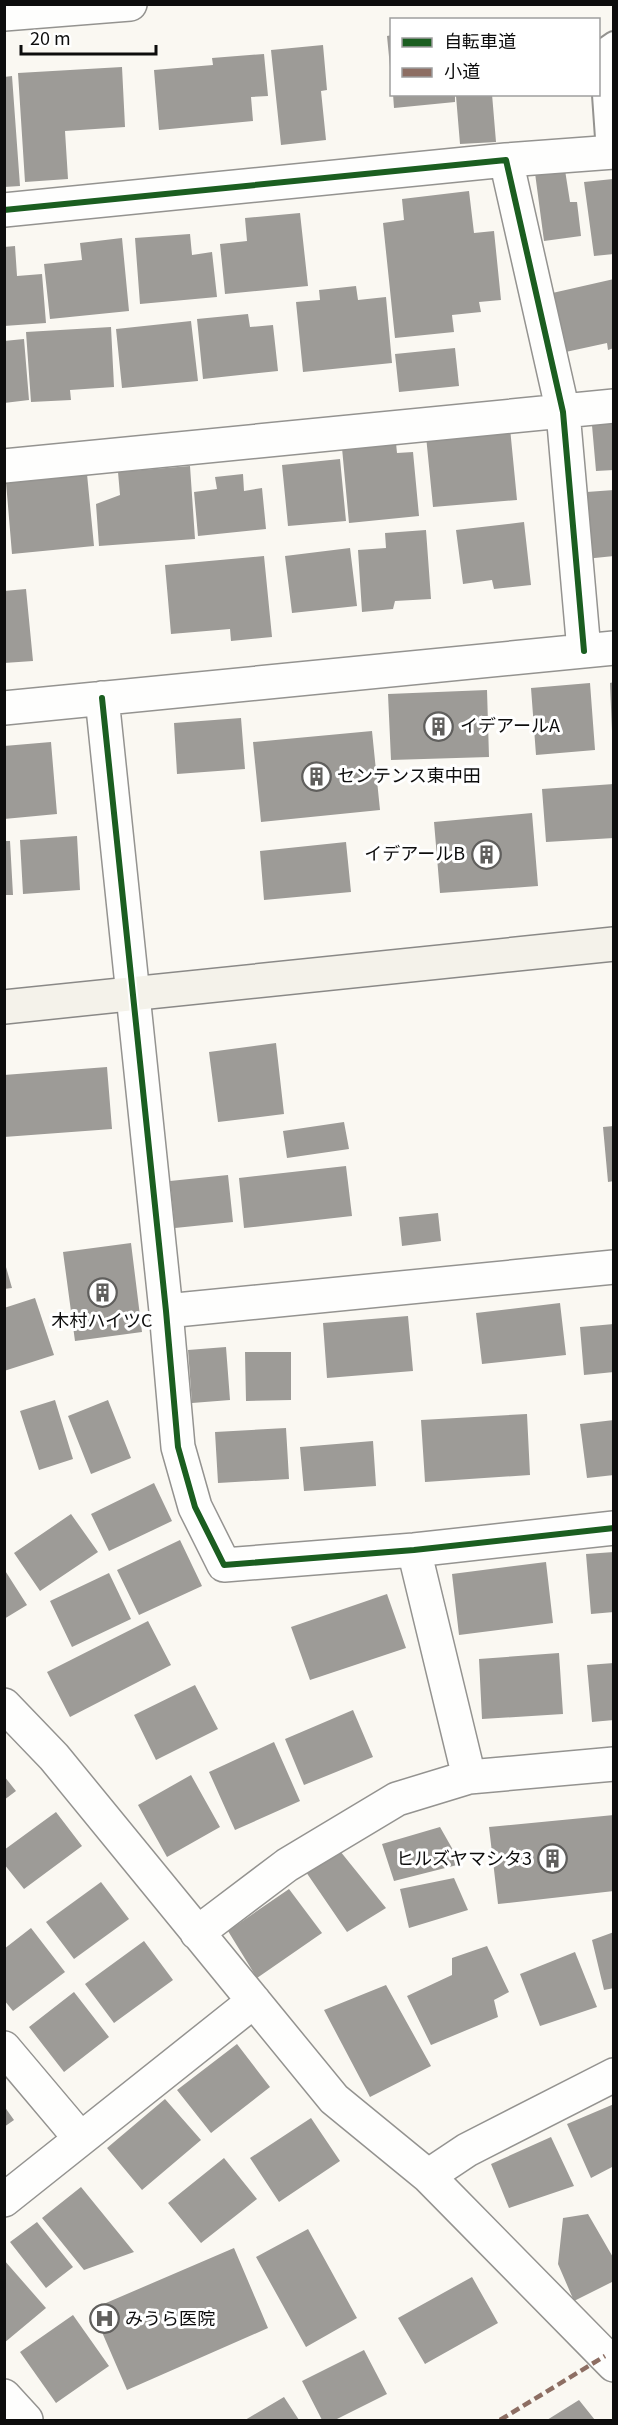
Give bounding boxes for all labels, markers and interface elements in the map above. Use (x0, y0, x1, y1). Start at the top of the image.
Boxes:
scale bar (21, 18, 156, 56)
legend (390, 18, 600, 96)
text: 20 m (30, 24, 71, 50)
text: 自転車道 (444, 27, 516, 53)
text: 小道 (444, 57, 480, 83)
building icon: イデアールA (423, 710, 455, 742)
place label: イデアールA (460, 711, 560, 737)
building icon: センテンス東中田 (300, 760, 332, 792)
place label: センテンス東中田 (337, 761, 481, 787)
building icon: イデアールB (470, 838, 502, 870)
place label: イデアールB (364, 839, 465, 865)
building icon: 木村ハイツC (86, 1276, 118, 1308)
place label: 木村ハイツC (51, 1306, 153, 1332)
building icon: ヒルズヤマシタ3 (537, 1843, 569, 1875)
place label: ヒルズヤマシタ3 (396, 1844, 532, 1870)
hospital icon: みうら医院 (88, 2303, 120, 2335)
place label: みうら医院 (125, 2304, 215, 2330)

